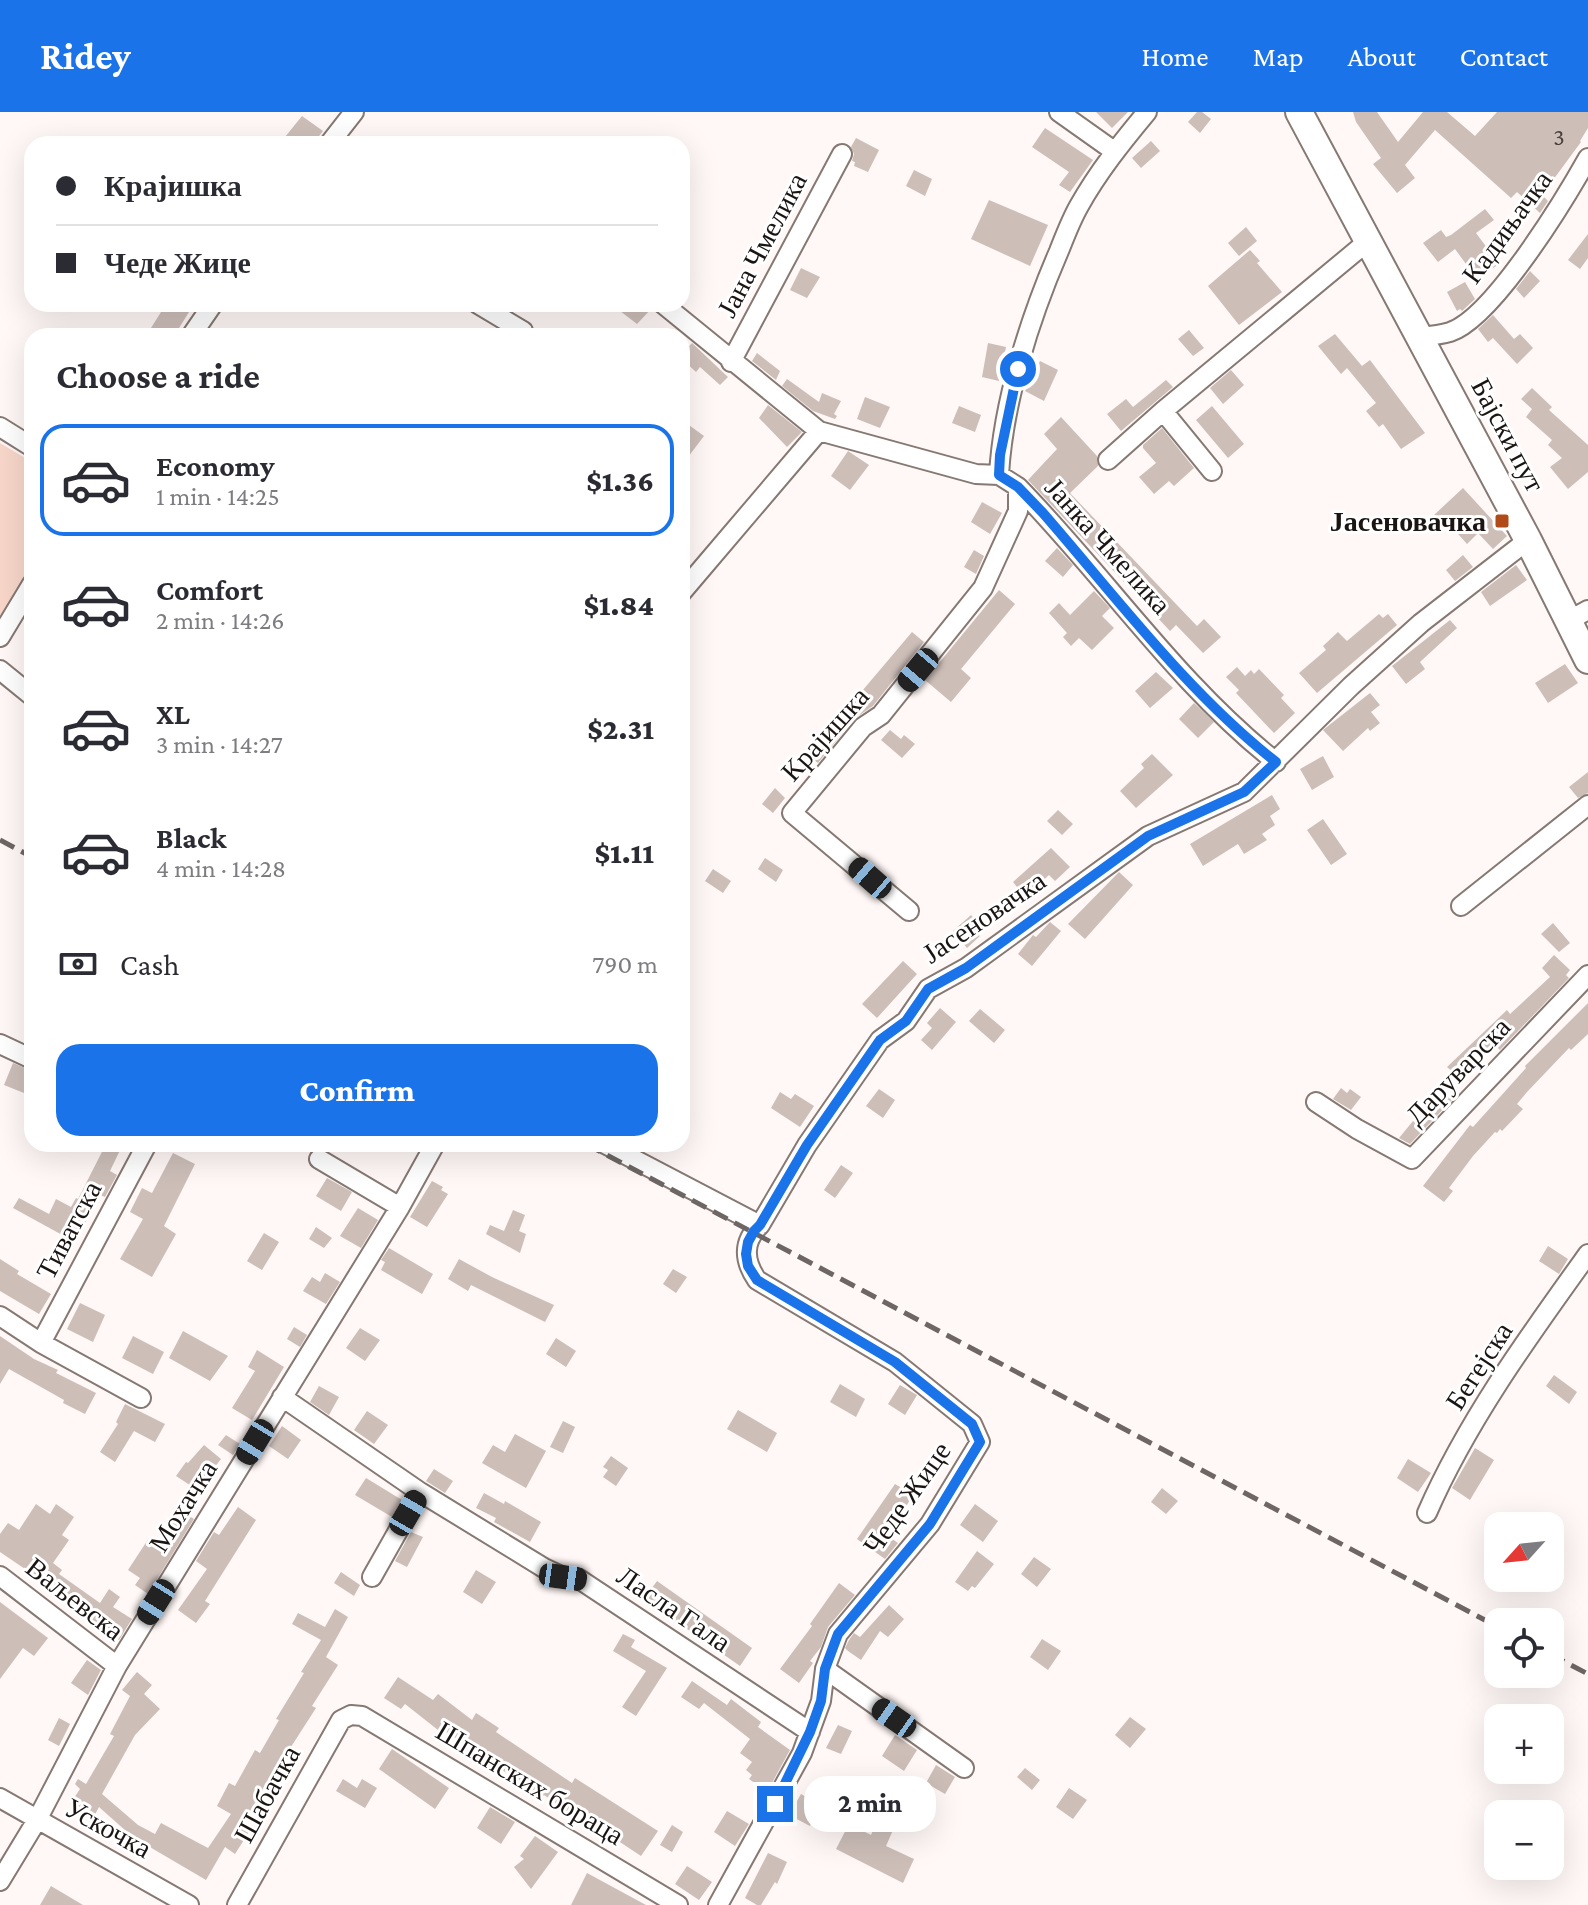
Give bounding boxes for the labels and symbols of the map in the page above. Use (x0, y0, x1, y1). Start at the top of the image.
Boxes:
house number: 3 (1553, 123, 1565, 150)
street label: Кадињачка (1456, 164, 1558, 289)
street label: Јана Чмелика (711, 167, 813, 322)
route start (1000, 351, 1036, 387)
street label: Бајски пут (1465, 373, 1551, 497)
street label: Јанка Чмелика (1039, 472, 1177, 621)
place label: Јасеновачка (1330, 506, 1486, 537)
marker: Јасеновачка (1493, 512, 1511, 530)
car (893, 644, 943, 696)
street label: Крајишка (775, 680, 875, 787)
car (844, 853, 896, 903)
street label: Јасеновачка (917, 864, 1052, 969)
street label: Даруварска (1399, 1011, 1517, 1131)
street label: Тиватска (30, 1175, 108, 1284)
street label: Бегејска (1439, 1316, 1519, 1415)
car (232, 1415, 278, 1469)
street label: Чеде Жице (857, 1436, 957, 1560)
street label: Мохачка (143, 1454, 224, 1558)
car (386, 1486, 430, 1540)
north arrow (1484, 1512, 1564, 1592)
street label: Ваљевска (20, 1551, 130, 1647)
street label: Ласла Гала (611, 1560, 737, 1659)
car (538, 1562, 588, 1592)
car (133, 1575, 179, 1629)
car (867, 1694, 921, 1742)
street label: Шпанских бораца (431, 1715, 630, 1851)
street label: Шабачка (228, 1740, 307, 1848)
callout: 2 min (803, 1776, 935, 1832)
route end (757, 1786, 793, 1822)
street label: Ускочка (59, 1792, 157, 1865)

